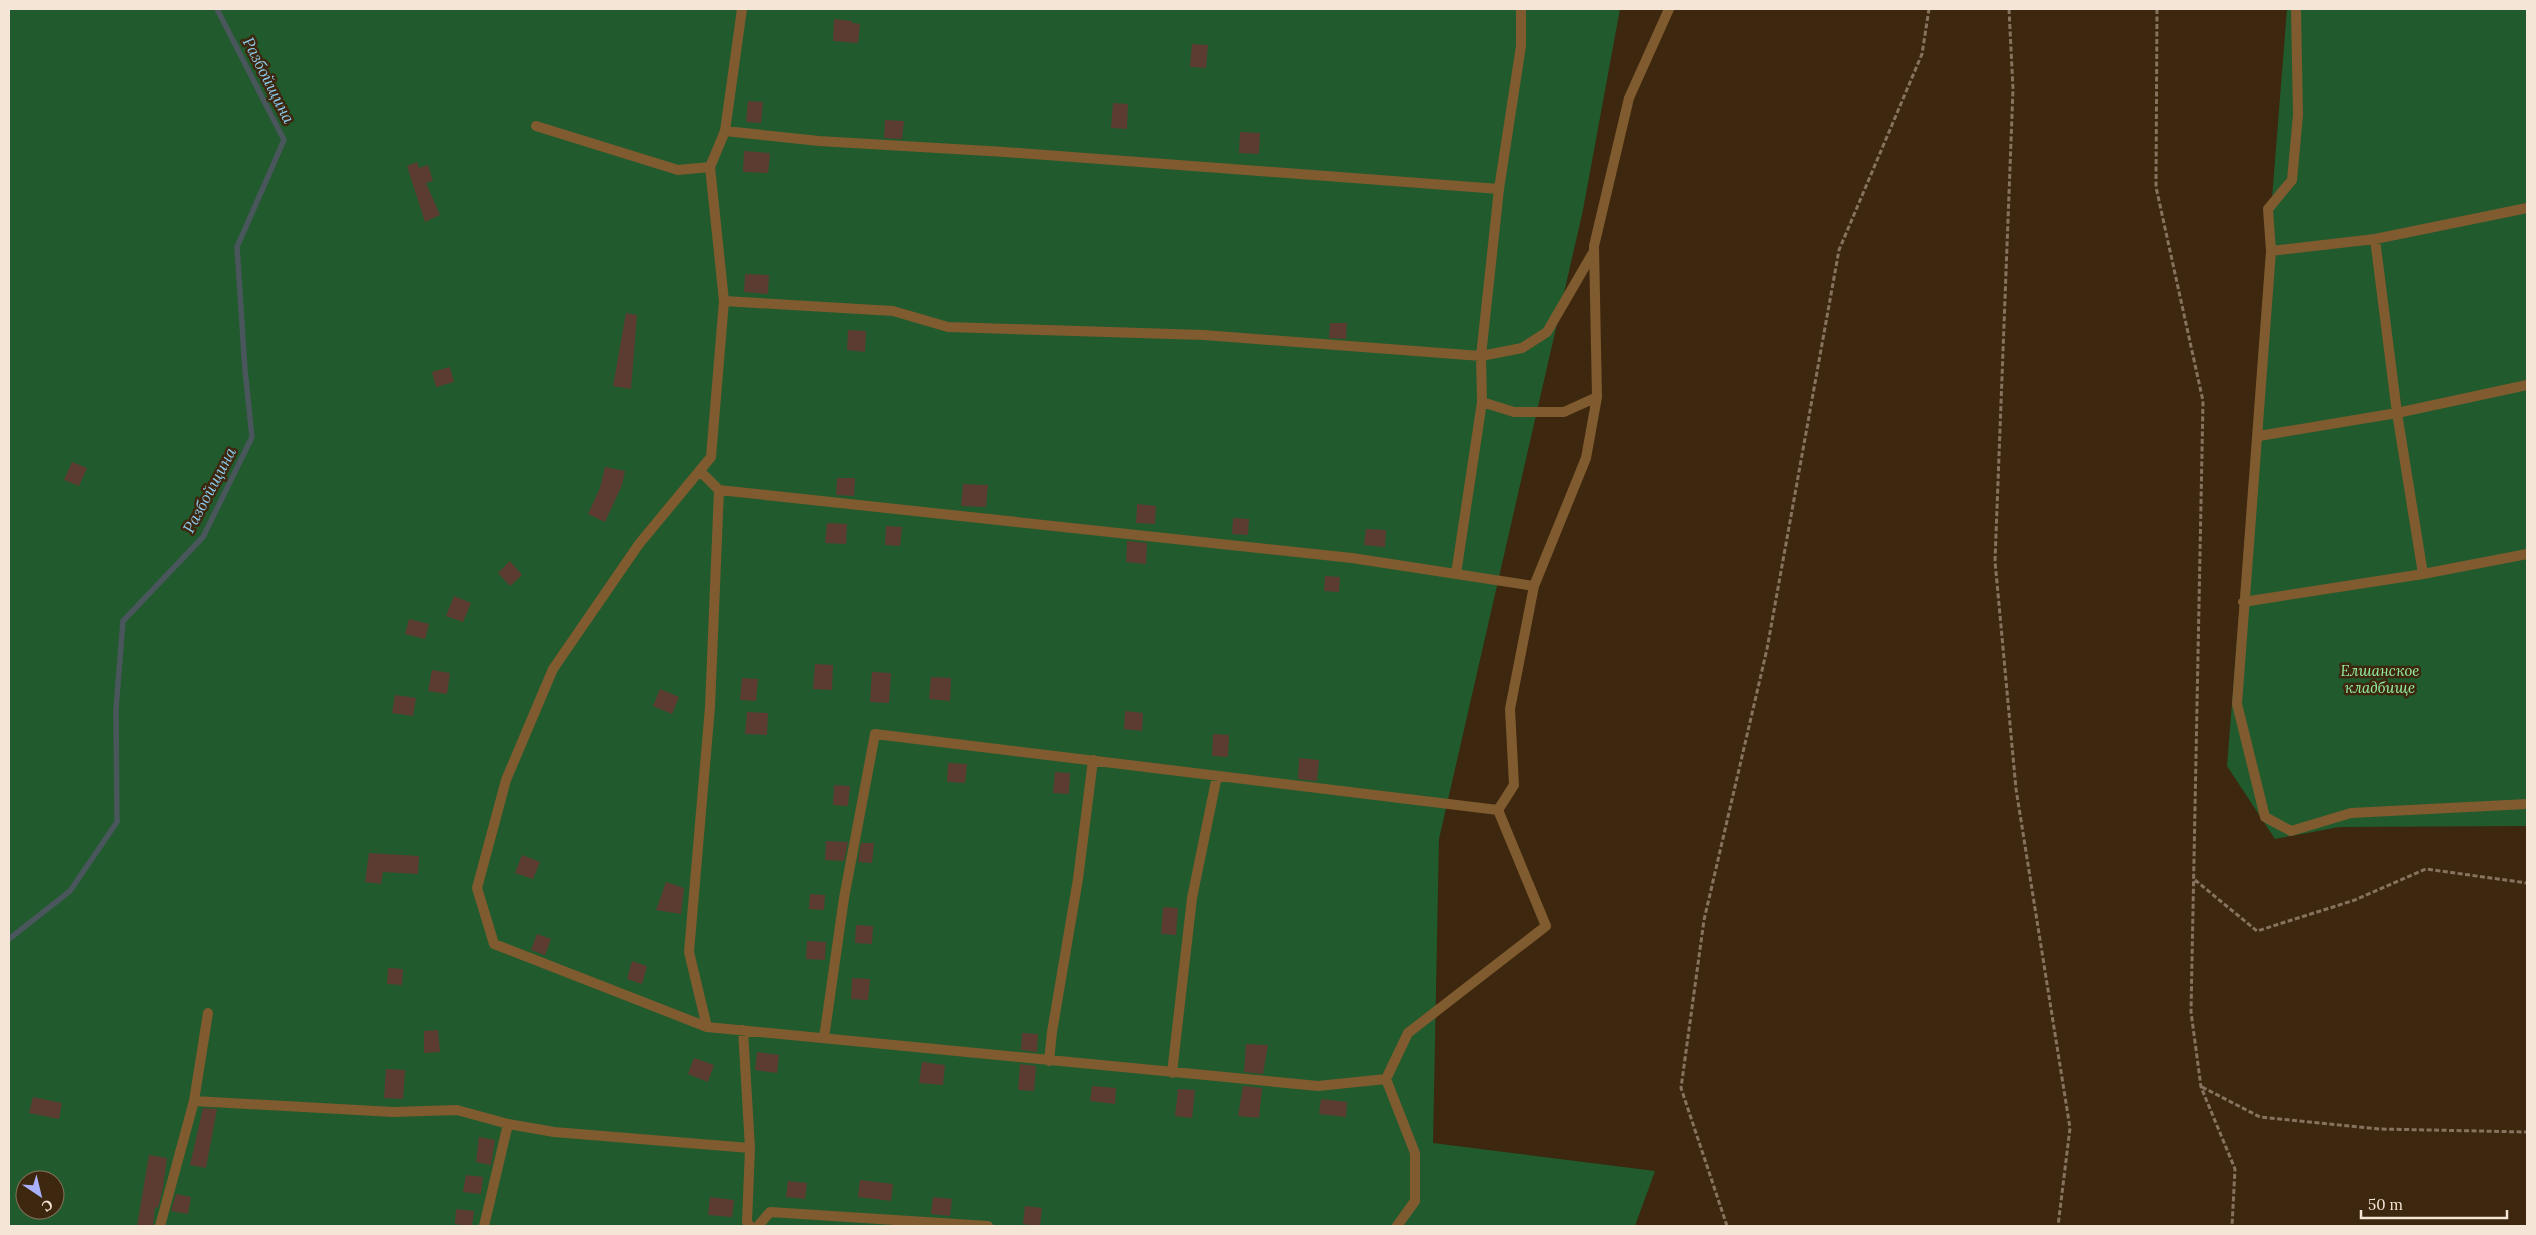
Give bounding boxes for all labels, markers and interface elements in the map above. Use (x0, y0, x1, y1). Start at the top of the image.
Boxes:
water label: Разбойщина (239, 34, 299, 127)
water label: Разбойщина (178, 444, 240, 536)
park label: Елшанское кладбище (2341, 661, 2419, 697)
north arrow (15, 1170, 65, 1220)
scale bar (2361, 1188, 2507, 1220)
text: 50 m (2368, 1195, 2403, 1214)
text: С (38, 1196, 57, 1216)

